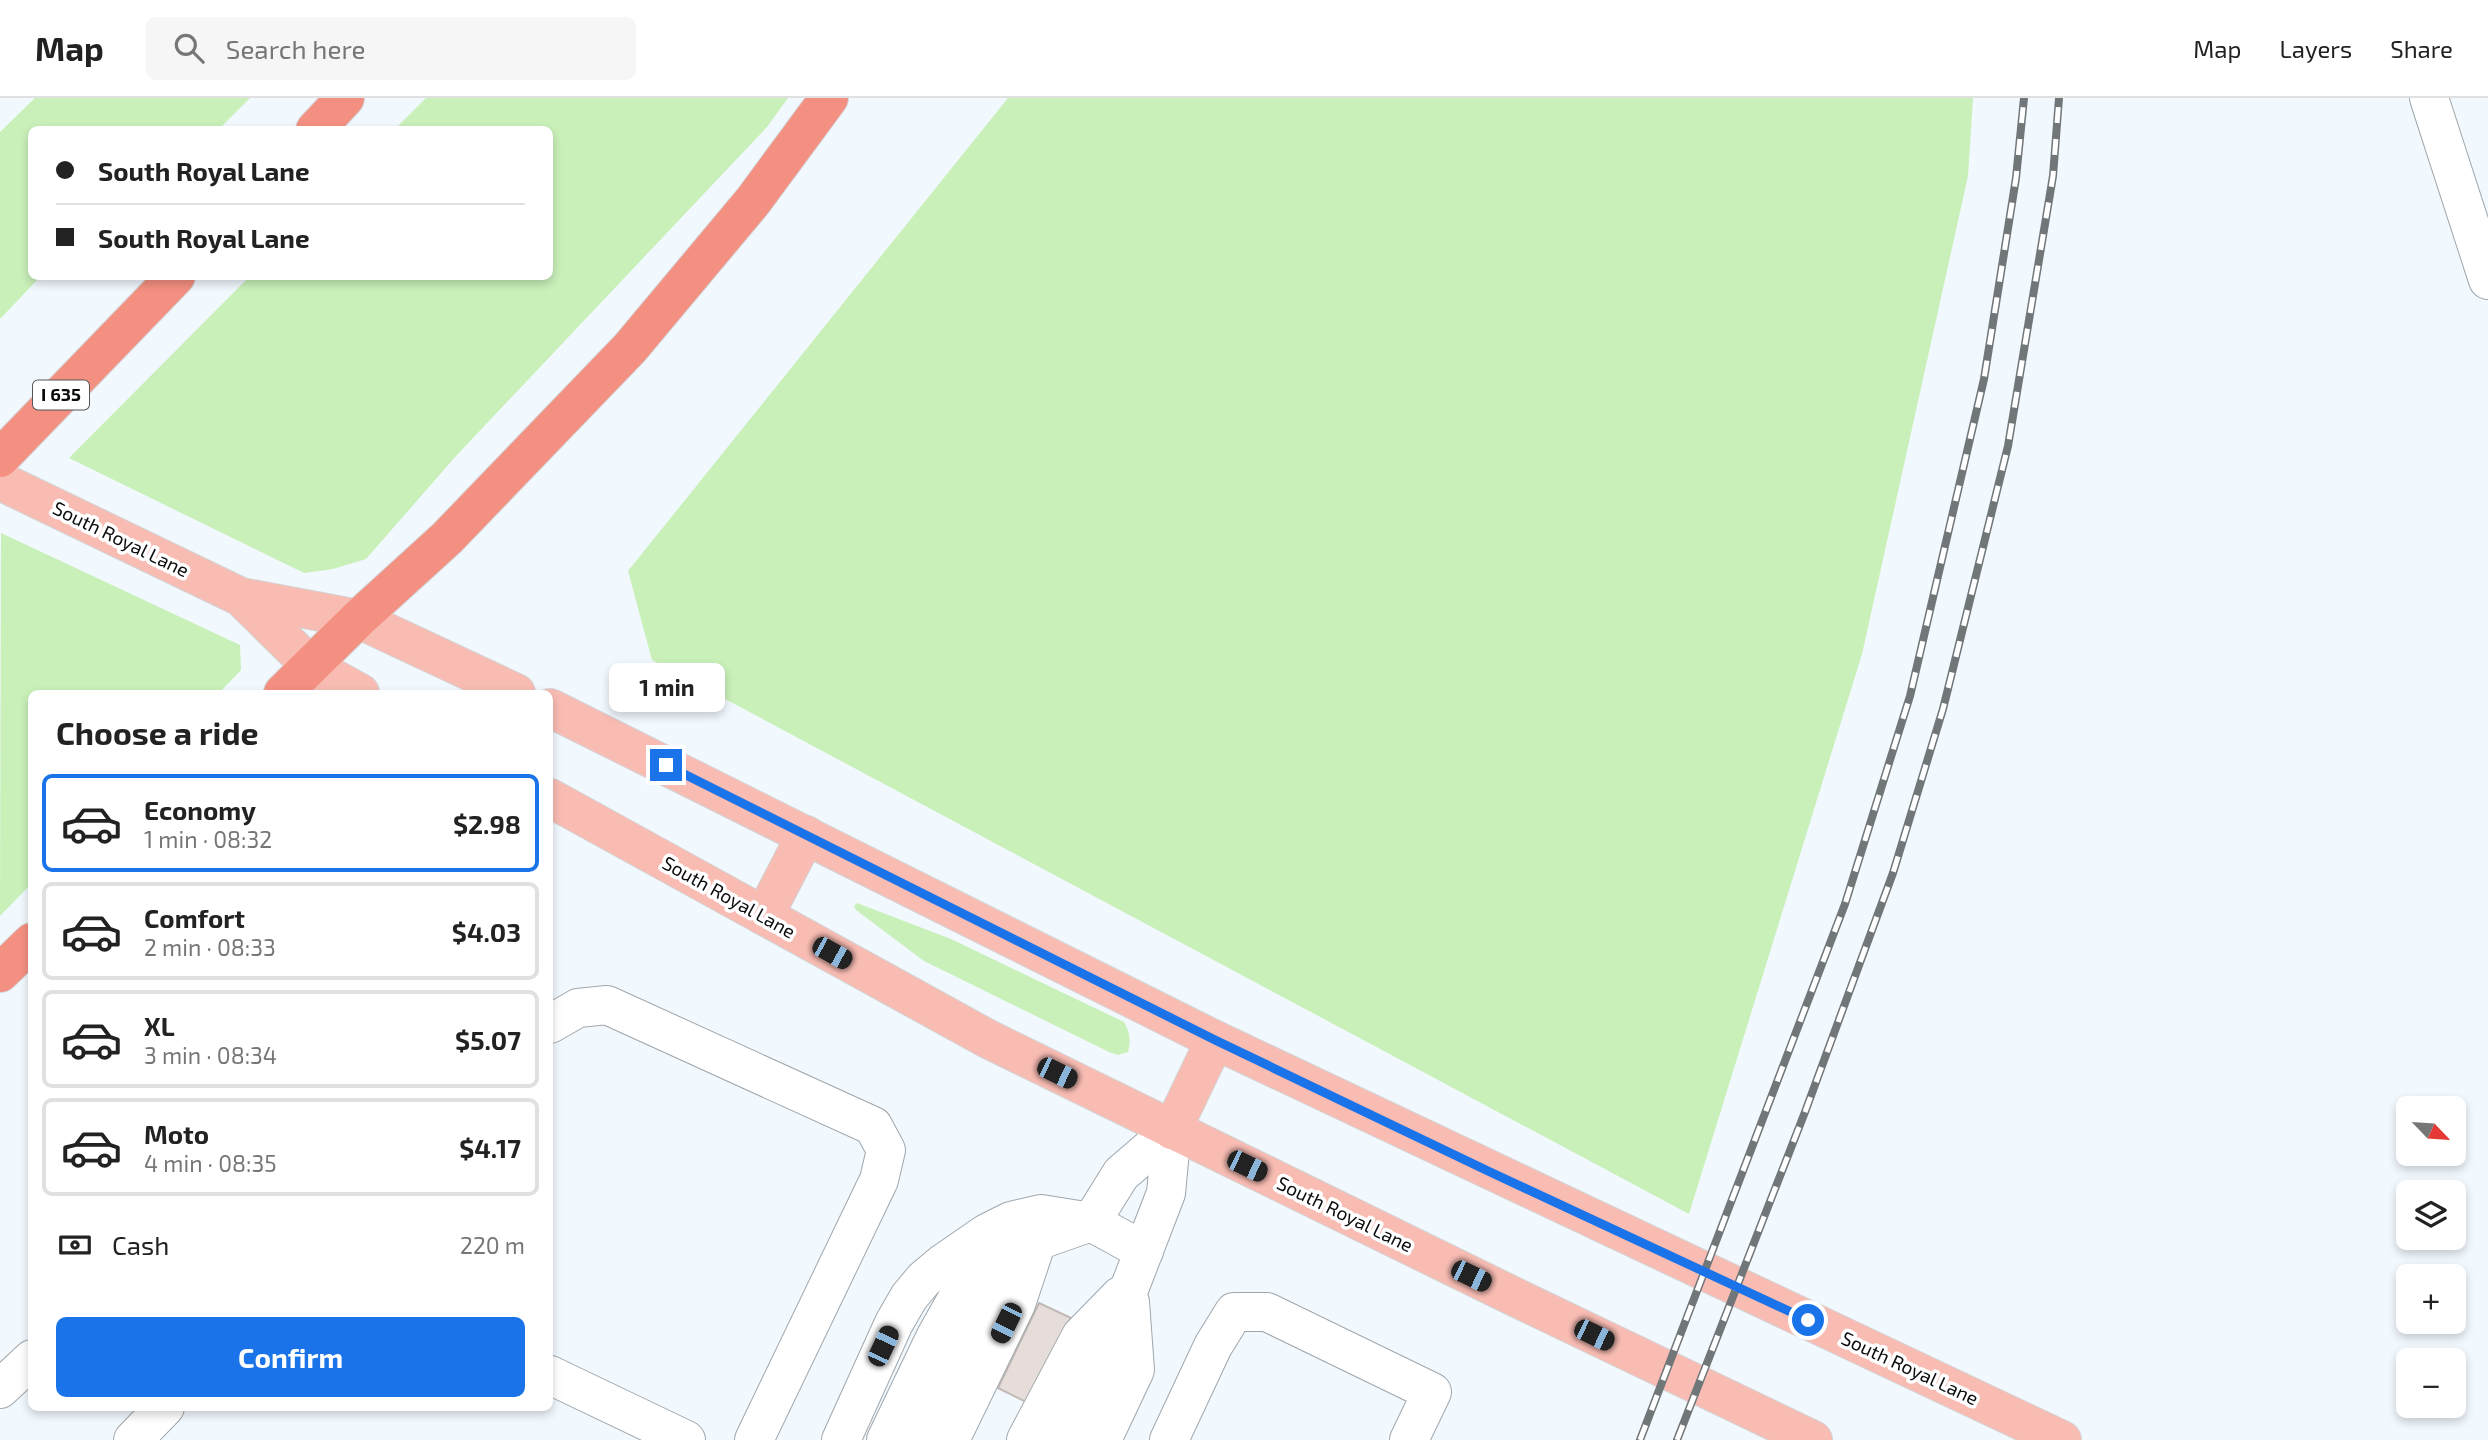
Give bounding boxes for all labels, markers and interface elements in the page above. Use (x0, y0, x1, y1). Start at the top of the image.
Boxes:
search box (146, 17, 636, 80)
text: Map (35, 28, 104, 68)
icon: search (170, 29, 208, 67)
text: Search here (226, 33, 365, 64)
text: Map (2193, 34, 2241, 63)
text: Layers (2279, 34, 2352, 63)
text: Share (2390, 34, 2453, 63)
text: South Royal Lane (98, 155, 310, 186)
text: South Royal Lane (98, 222, 310, 253)
road number: I 635 (33, 380, 89, 410)
street label: South Royal Lane (50, 496, 193, 581)
callout: 1 min (608, 664, 724, 712)
text: 1 min (639, 673, 695, 701)
text: Choose a ride (56, 713, 259, 751)
route end (650, 749, 682, 781)
icon: car (60, 792, 123, 855)
text: Economy (144, 794, 256, 825)
text: $2.98 (453, 808, 521, 839)
text: 1 min · 08:32 (144, 825, 272, 853)
street label: South Royal Lane (659, 851, 800, 943)
icon: car (60, 900, 123, 963)
text: Comfort (144, 902, 245, 933)
text: $4.03 (452, 916, 521, 947)
text: 2 min · 08:33 (144, 933, 276, 961)
car (809, 934, 856, 972)
icon: car (60, 1008, 123, 1071)
text: XL (144, 1010, 175, 1041)
text: $5.07 (455, 1024, 521, 1055)
text: 3 min · 08:34 (144, 1041, 277, 1069)
car (1034, 1054, 1081, 1092)
north arrow (2396, 1096, 2466, 1166)
map controls (2396, 1096, 2466, 1418)
icon: car (60, 1116, 123, 1179)
text: Moto (144, 1118, 209, 1149)
text: $4.17 (459, 1132, 521, 1163)
car (1224, 1147, 1271, 1185)
text: 4 min · 08:35 (144, 1149, 277, 1177)
street label: South Royal Lane (1274, 1171, 1417, 1256)
button: layers (2396, 1180, 2466, 1250)
icon: cash (56, 1226, 94, 1264)
text: Cash (112, 1229, 169, 1260)
text: 220 m (460, 1231, 525, 1259)
car (1448, 1257, 1495, 1295)
button: + (2396, 1264, 2466, 1334)
car (988, 1300, 1025, 1346)
route start (1792, 1304, 1824, 1336)
car (1571, 1316, 1618, 1354)
button: Confirm (56, 1317, 525, 1397)
car (865, 1323, 902, 1369)
street label: South Royal Lane (1838, 1326, 1982, 1409)
button: − (2396, 1348, 2466, 1418)

